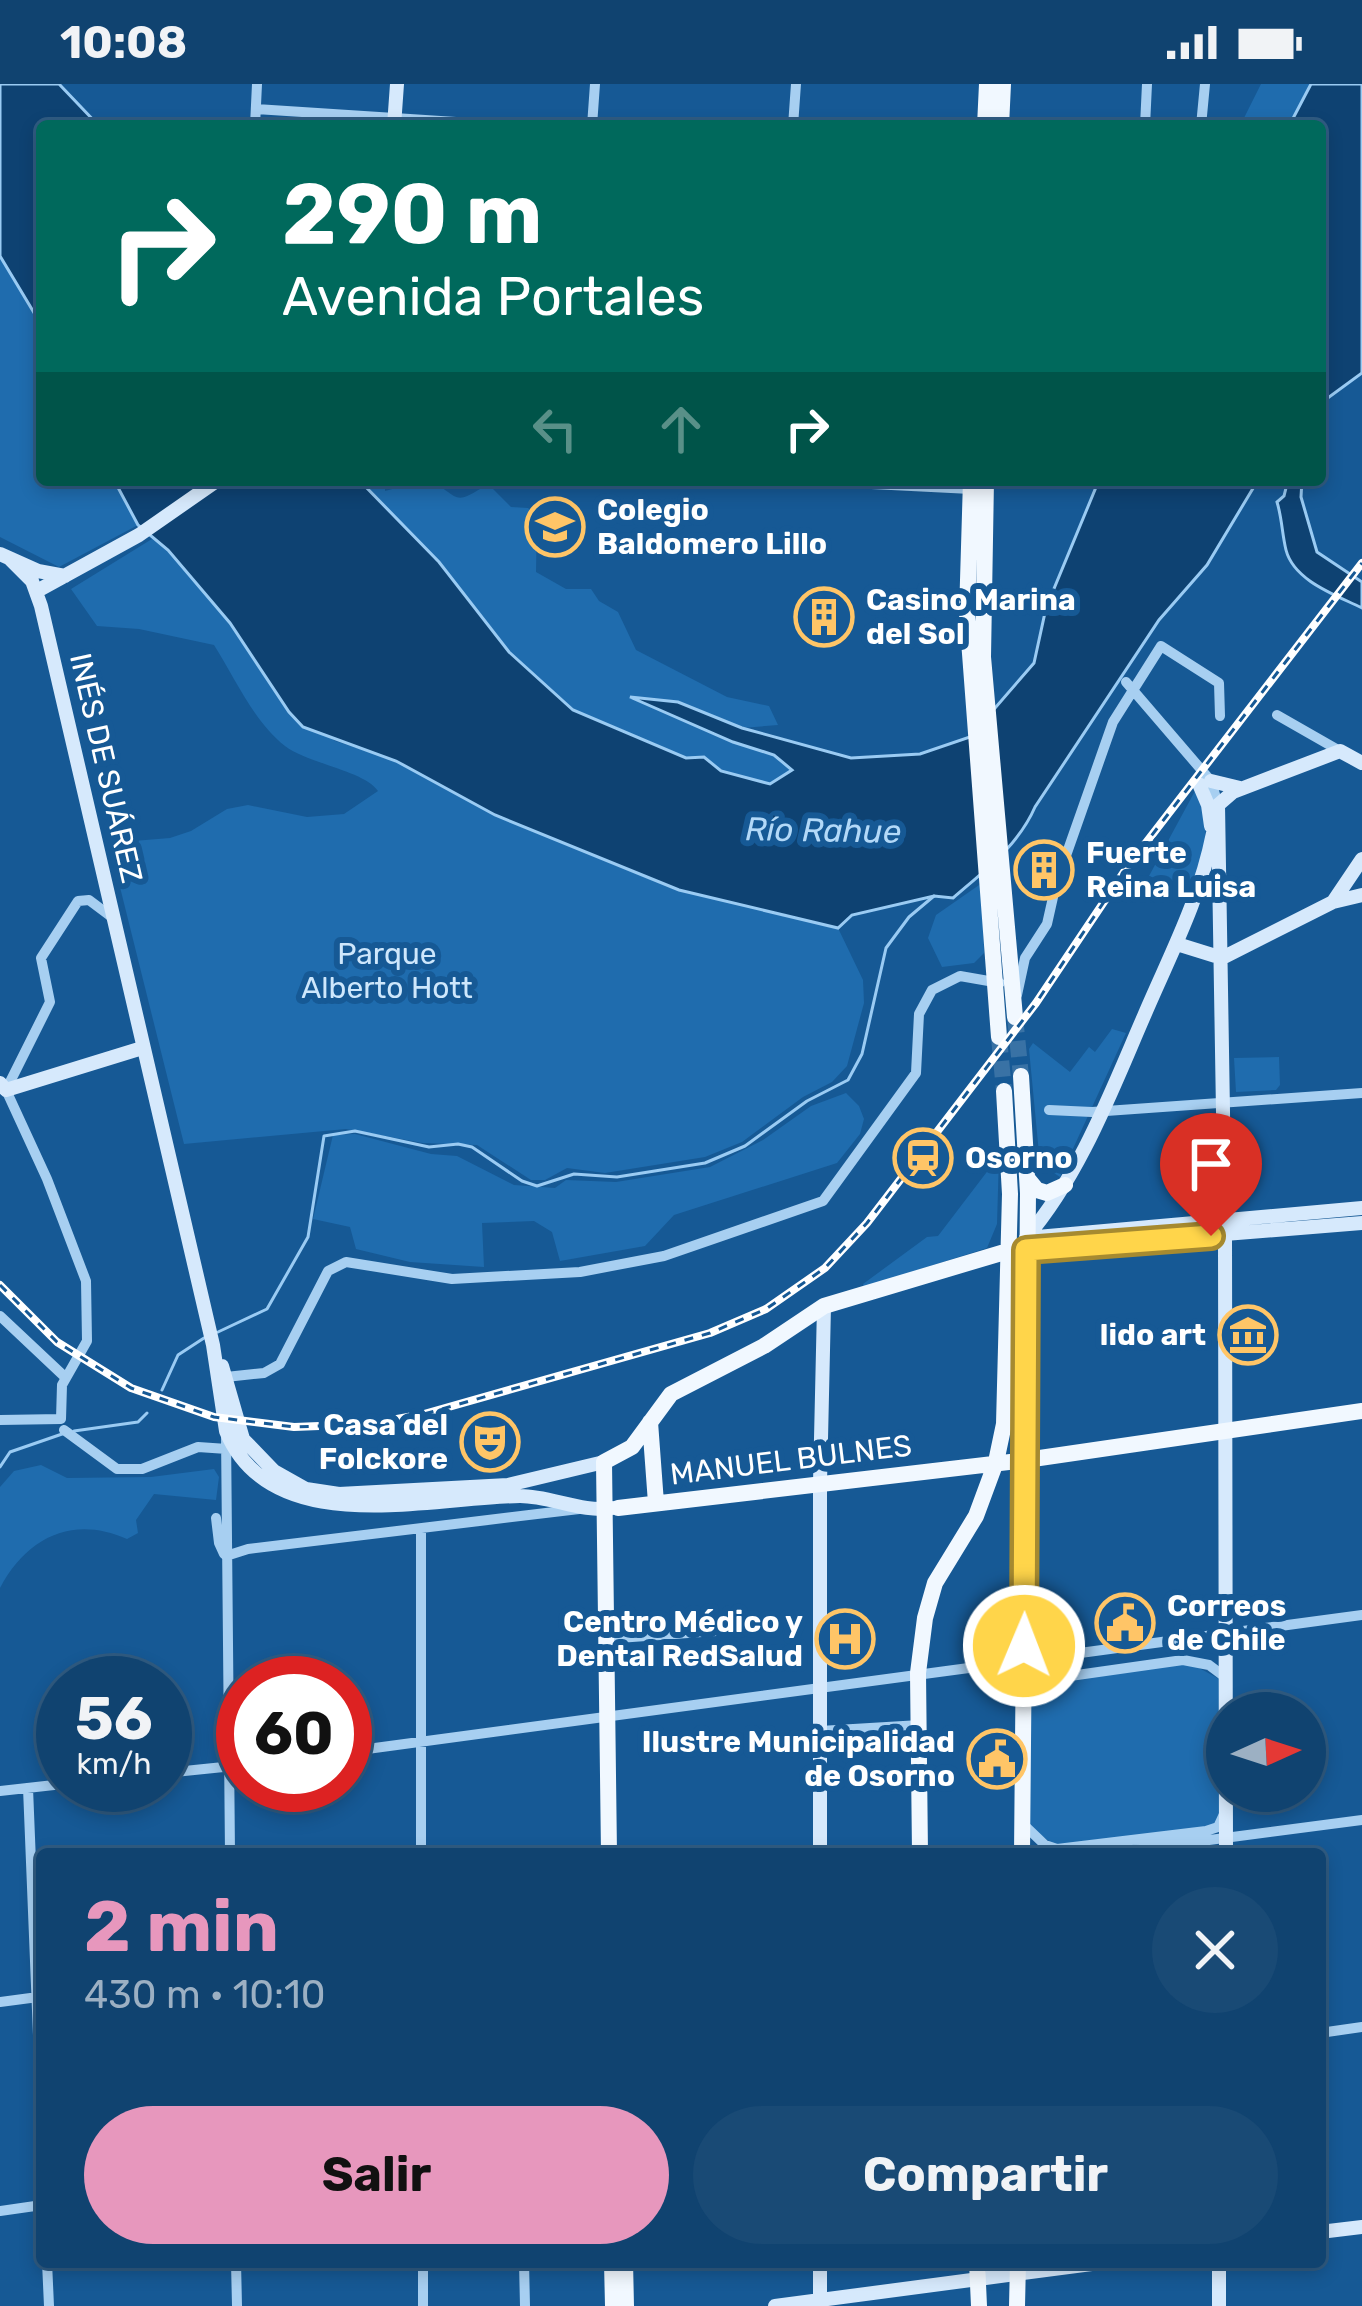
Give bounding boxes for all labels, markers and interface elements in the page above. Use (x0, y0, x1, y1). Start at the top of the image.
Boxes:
text: 10:08 (60, 16, 187, 69)
text: 290 m (282, 164, 542, 264)
icon: right (84, 168, 240, 324)
text: Avenida Portales (282, 265, 704, 329)
icon: left (522, 396, 588, 462)
icon: ahead (648, 396, 714, 462)
icon: right (774, 396, 840, 462)
place label: Colegio Baldomero Lillo (597, 492, 827, 562)
school or university icon: Colegio Baldomero Lillo (524, 496, 586, 558)
place label: Casino Marina del Sol (866, 582, 1076, 652)
building icon: Casino Marina del Sol (793, 586, 855, 648)
street label: INÉS DE SUÁREZ (62, 650, 150, 886)
water label: Río Rahue (745, 809, 901, 851)
place label: Fuerte Reina Luisa (1086, 835, 1256, 905)
building icon: Fuerte Reina Luisa (1013, 839, 1075, 901)
park label: Parque Alberto Hott (301, 936, 473, 1006)
pin (1160, 1113, 1262, 1236)
station icon: Osorno (892, 1127, 954, 1189)
icon: arrive (1178, 1131, 1244, 1197)
place label: Osorno (965, 1140, 1073, 1176)
museum icon: lido art (1217, 1304, 1279, 1366)
place label: lido art (1100, 1317, 1206, 1353)
place label: Casa del Folckore (319, 1407, 448, 1477)
theatre icon: Casa del Folckore (459, 1411, 521, 1473)
street label: MANUEL BULNES (668, 1427, 914, 1493)
position arrow (961, 1583, 1087, 1709)
place label: Correos de Chile (1167, 1588, 1286, 1658)
public building icon: Correos de Chile (1094, 1592, 1156, 1654)
place label: Centro Médico y Dental RedSalud (556, 1604, 803, 1674)
hospital icon: Centro Médico y Dental RedSalud (814, 1608, 876, 1670)
speed limit sign: 60 (216, 1656, 372, 1812)
text: 56 (75, 1683, 153, 1754)
north arrow (1206, 1692, 1326, 1812)
map controls (1206, 1692, 1326, 1812)
place label: Ilustre Municipalidad de Osorno (642, 1724, 955, 1794)
public building icon: Ilustre Municipalidad de Osorno (966, 1728, 1028, 1790)
text: km/h (77, 1746, 151, 1782)
text: 2 min (84, 1884, 279, 1969)
button: close (1152, 1887, 1278, 2013)
text: 430 m · 10:10 (84, 1972, 326, 2018)
button: Salir (84, 2106, 669, 2244)
button: Compartir (693, 2106, 1278, 2244)

